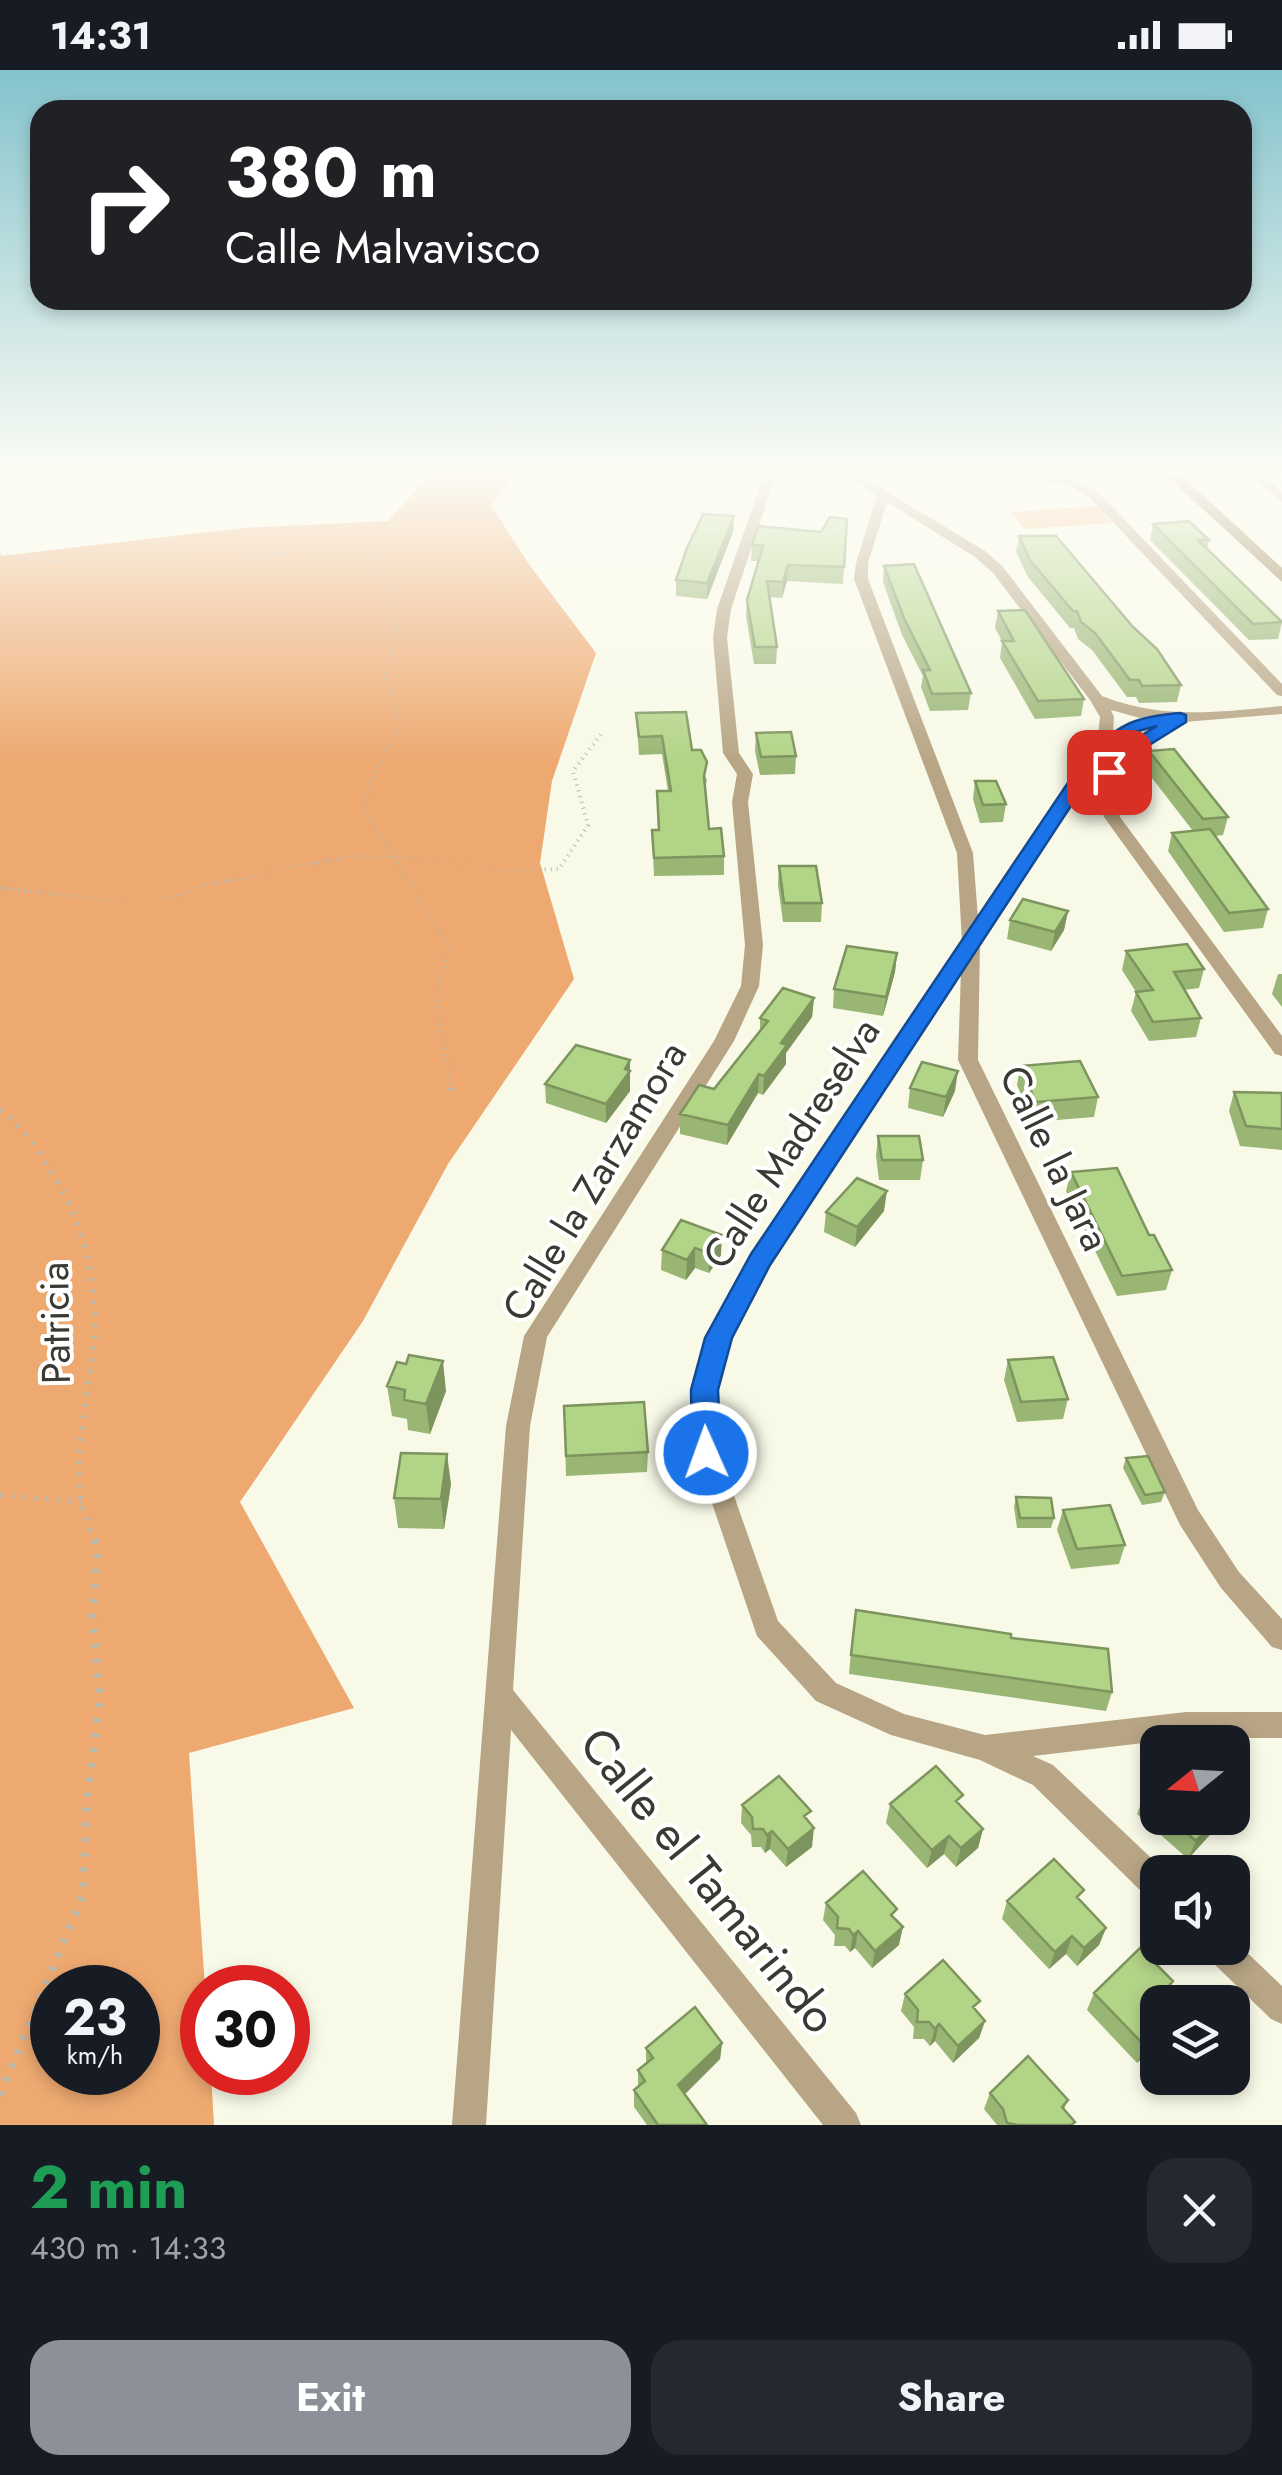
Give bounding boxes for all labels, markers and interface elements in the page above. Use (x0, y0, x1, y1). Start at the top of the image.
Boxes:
text: 14:31 (50, 8, 151, 63)
text: 380 m (225, 122, 437, 223)
icon: right (60, 140, 190, 270)
text: Calle Malvavisco (225, 215, 540, 280)
pin (1067, 730, 1152, 815)
icon: arrive (1082, 745, 1137, 800)
street label: Calle Madreselva (688, 1006, 894, 1280)
street label: Calle la Zarzamora (487, 1030, 701, 1332)
street label: Calle la Jara (985, 1055, 1125, 1261)
street label: Patricia (25, 1261, 85, 1385)
position arrow (654, 1401, 758, 1505)
street label: Calle el Tamarindo (563, 1712, 854, 2048)
north arrow (1140, 1725, 1250, 1835)
map controls (1140, 1725, 1250, 2095)
button: sound (1140, 1855, 1250, 1965)
speed limit sign: 30 (180, 1965, 310, 2095)
text: 23 (63, 1981, 127, 2054)
button: layers (1140, 1985, 1250, 2095)
text: km/h (67, 2037, 123, 2073)
text: 2 min (30, 2144, 188, 2231)
button: close (1147, 2158, 1252, 2263)
text: 430 m · 14:33 (30, 2225, 226, 2271)
button: Exit (30, 2340, 631, 2455)
button: Share (651, 2340, 1252, 2455)

